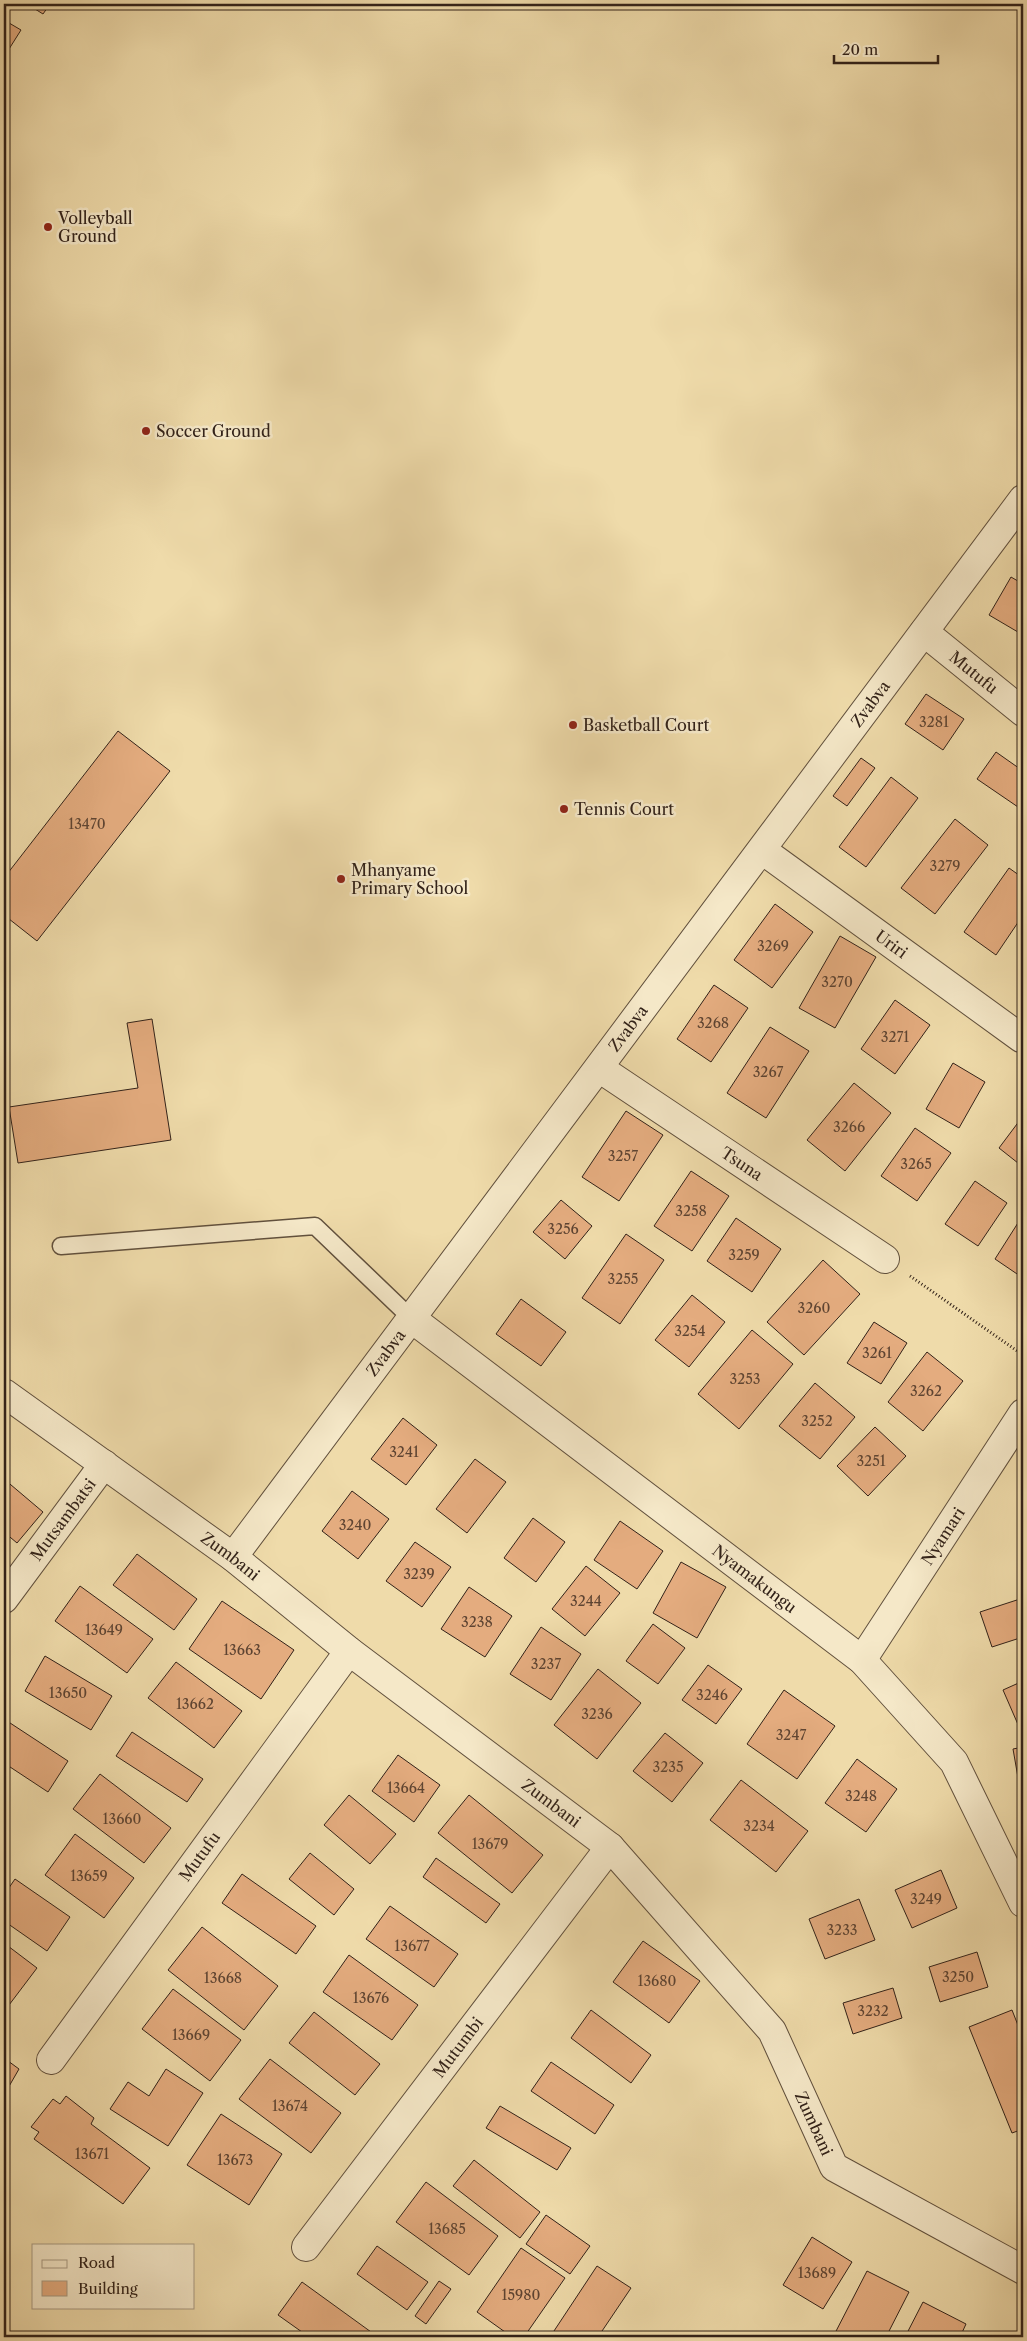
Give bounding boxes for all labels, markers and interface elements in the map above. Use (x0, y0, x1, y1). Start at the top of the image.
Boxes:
scale bar (834, 32, 938, 64)
text: 20 m (842, 40, 878, 59)
place label: Volleyball Ground (57, 208, 133, 246)
marker: Volleyball Ground (42, 221, 54, 233)
place label: Soccer Ground (156, 421, 271, 441)
marker: Soccer Ground (140, 425, 152, 437)
street label: Mutufu (945, 647, 1002, 698)
street label: Zvabva (846, 676, 894, 731)
house number: 3281 (919, 713, 949, 731)
place label: Basketball Court (583, 715, 709, 735)
marker: Basketball Court (567, 719, 579, 731)
place label: Tennis Court (574, 799, 674, 819)
marker: Tennis Court (558, 803, 570, 815)
house number: 13470 (68, 815, 106, 833)
house number: 3279 (930, 857, 960, 875)
place label: Mhanyame Primary School (351, 860, 469, 898)
marker: Mhanyame Primary School (335, 873, 347, 885)
street label: Uriri (871, 926, 912, 962)
house number: 3269 (757, 937, 789, 955)
house number: 3270 (821, 973, 853, 991)
street label: Zvabva (604, 1001, 652, 1055)
house number: 3268 (697, 1014, 729, 1032)
house number: 3271 (881, 1028, 909, 1046)
house number: 3267 (753, 1063, 783, 1081)
house number: 3266 (833, 1118, 865, 1136)
street label: Tsuna (717, 1142, 767, 1185)
house number: 3257 (608, 1147, 638, 1165)
house number: 3265 (900, 1155, 932, 1173)
house number: 3258 (675, 1202, 707, 1220)
house number: 3256 (547, 1220, 579, 1238)
house number: 3259 (728, 1246, 760, 1264)
house number: 3255 (608, 1270, 638, 1288)
house number: 3260 (798, 1299, 831, 1317)
house number: 3254 (674, 1322, 706, 1340)
street label: Zvabva (362, 1325, 410, 1380)
house number: 3261 (862, 1344, 892, 1362)
house number: 3253 (729, 1370, 761, 1388)
house number: 3262 (910, 1382, 942, 1400)
house number: 3252 (801, 1412, 833, 1430)
house number: 3241 (389, 1443, 419, 1461)
house number: 3251 (856, 1452, 886, 1470)
street label: Mutsambatsi (26, 1474, 100, 1565)
street label: Nyamari (917, 1503, 969, 1569)
house number: 3240 (339, 1516, 371, 1534)
street label: Zumbani (197, 1527, 264, 1585)
street label: Nyamakungu (709, 1540, 801, 1617)
house number: 3239 (403, 1565, 435, 1583)
house number: 3244 (570, 1592, 602, 1610)
house number: 3238 (461, 1613, 493, 1631)
house number: 13649 (85, 1621, 123, 1639)
house number: 13663 (223, 1641, 261, 1659)
house number: 3237 (531, 1655, 561, 1673)
house number: 13650 (49, 1684, 87, 1702)
house number: 3246 (696, 1686, 728, 1704)
house number: 13662 (176, 1695, 214, 1713)
house number: 3236 (581, 1705, 613, 1723)
house number: 3247 (776, 1726, 806, 1744)
house number: 3235 (652, 1758, 684, 1776)
street label: Zumbani (518, 1774, 585, 1832)
house number: 13664 (387, 1779, 425, 1797)
house number: 3248 (845, 1787, 877, 1805)
house number: 13660 (103, 1810, 142, 1828)
house number: 3234 (743, 1817, 775, 1835)
street label: Mutufu (175, 1827, 224, 1885)
house number: 13679 (472, 1835, 508, 1853)
house number: 13659 (70, 1867, 108, 1885)
house number: 3249 (910, 1890, 942, 1908)
house number: 3233 (826, 1921, 858, 1939)
house number: 13677 (394, 1937, 430, 1955)
house number: 3250 (942, 1968, 974, 1986)
house number: 13668 (204, 1969, 242, 1987)
house number: 13680 (638, 1972, 677, 1990)
house number: 13676 (353, 1989, 389, 2007)
house number: 3232 (857, 2002, 889, 2020)
street label: Mutumbi (429, 2013, 487, 2081)
house number: 13669 (172, 2026, 210, 2044)
street label: Zumbani (791, 2088, 837, 2159)
house number: 13674 (272, 2097, 308, 2115)
house number: 13671 (75, 2145, 109, 2163)
house number: 13673 (217, 2151, 253, 2169)
house number: 13685 (428, 2220, 466, 2238)
legend (32, 2244, 195, 2308)
text: Road (78, 2253, 115, 2272)
house number: 13689 (798, 2264, 836, 2282)
text: Building (78, 2279, 138, 2298)
house number: 15980 (502, 2286, 541, 2304)

